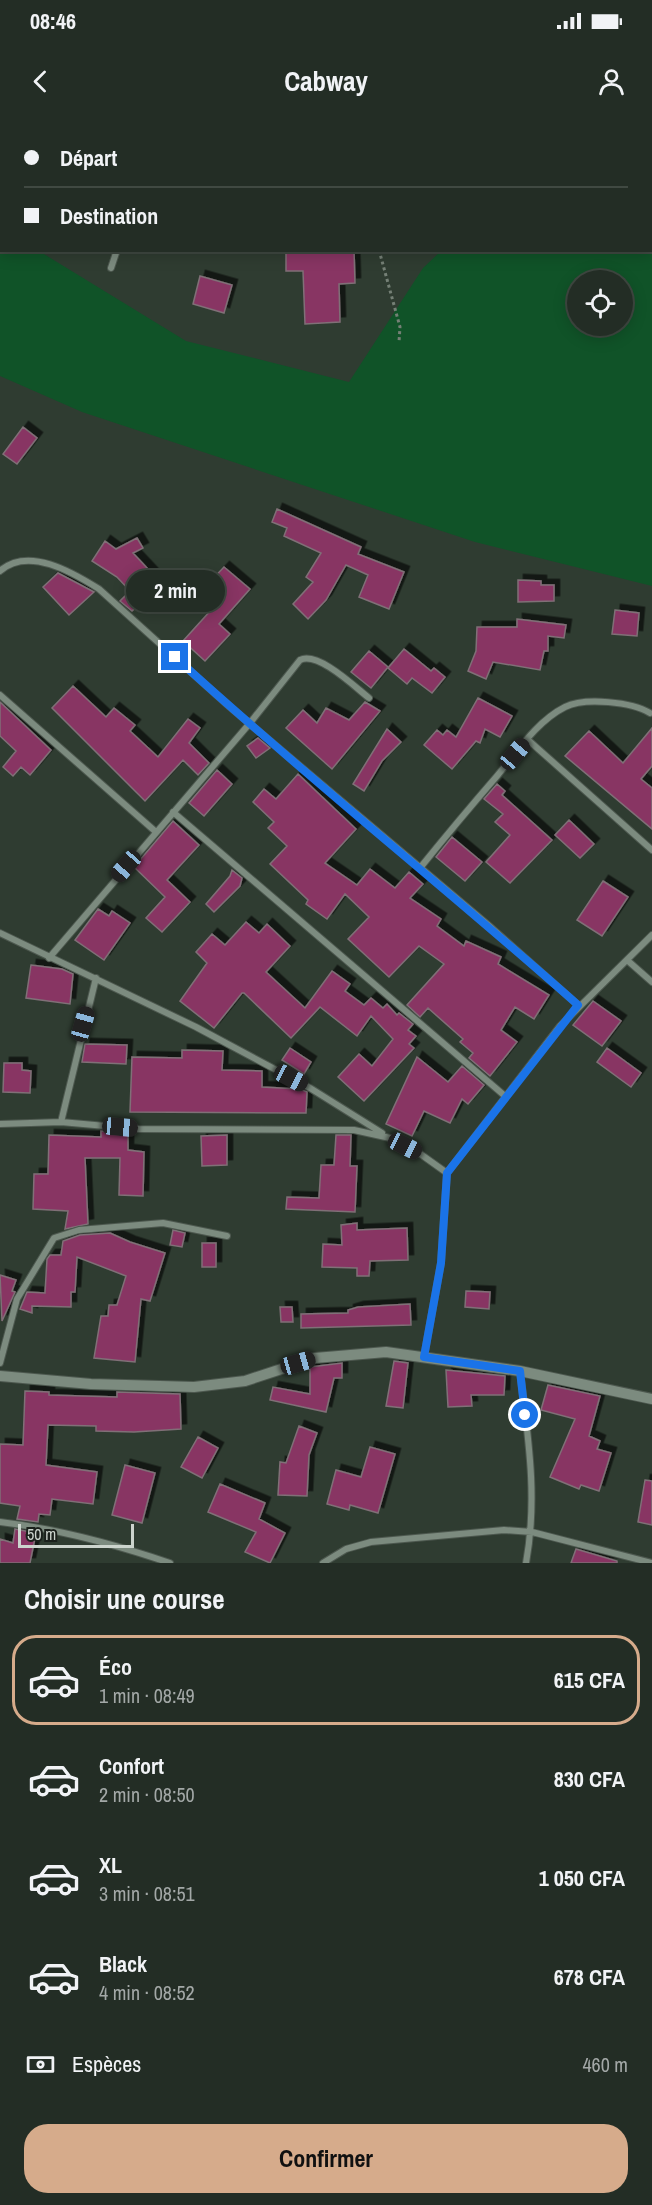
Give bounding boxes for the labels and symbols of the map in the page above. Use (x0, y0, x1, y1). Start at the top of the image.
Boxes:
callout: 2 min (126, 570, 225, 612)
route end (161, 643, 188, 670)
car (497, 734, 533, 774)
car (107, 847, 145, 885)
car (69, 1004, 97, 1044)
car (271, 1062, 311, 1094)
car (101, 1116, 139, 1138)
car (385, 1130, 425, 1162)
car (278, 1349, 318, 1377)
route start (511, 1401, 538, 1428)
scale bar (18, 1521, 134, 1548)

